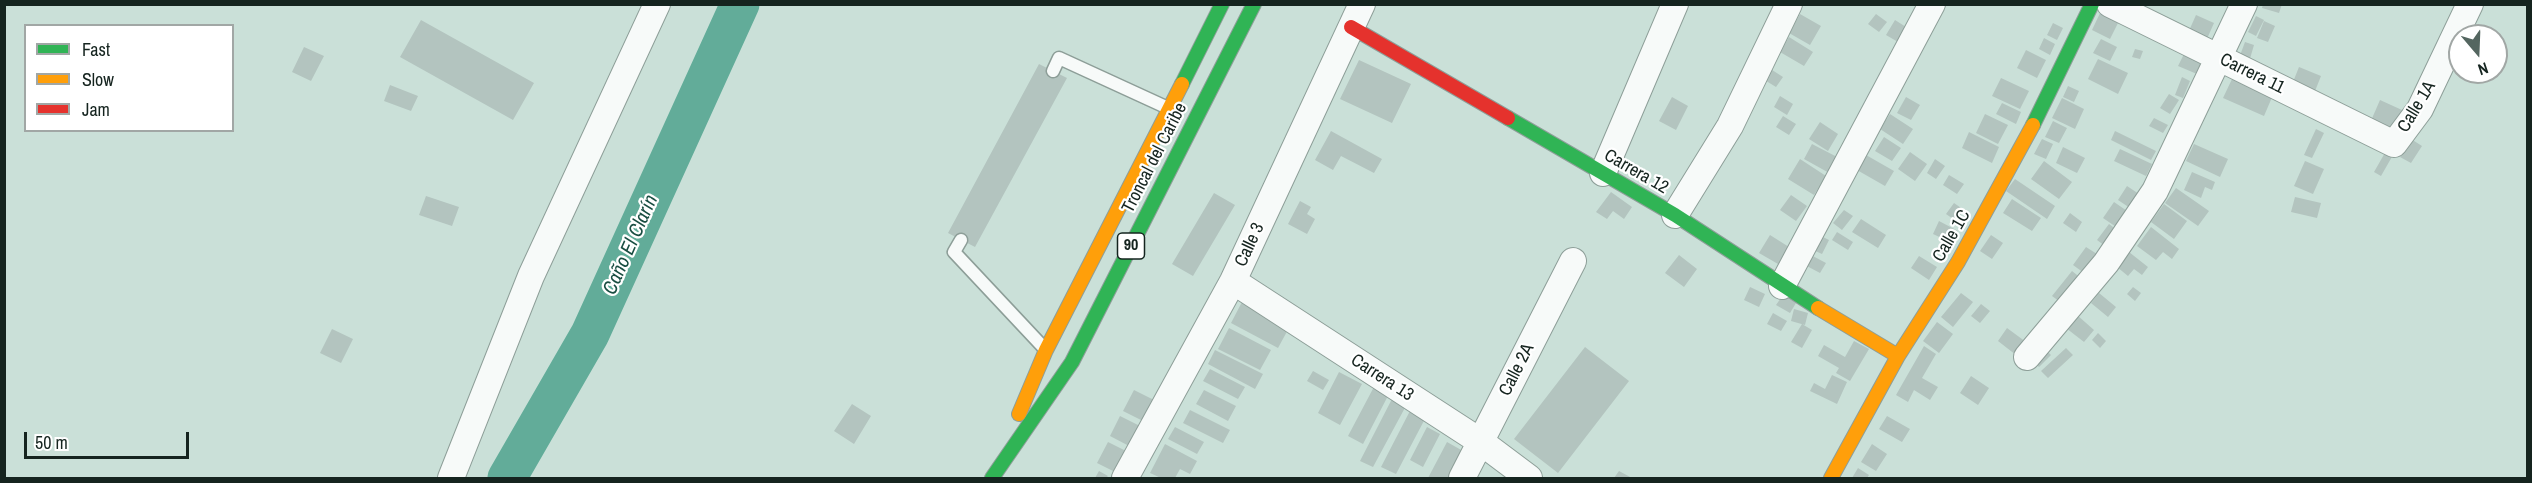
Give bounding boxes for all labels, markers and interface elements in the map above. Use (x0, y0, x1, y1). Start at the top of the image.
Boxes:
legend (24, 24, 234, 132)
north arrow (2448, 24, 2508, 84)
text: Fast (82, 37, 110, 62)
street label: Carrera 11 (2216, 49, 2288, 99)
text: N (2475, 57, 2491, 81)
text: Slow (82, 67, 114, 92)
street label: Calle 1A (2393, 78, 2441, 136)
text: Jam (82, 97, 110, 122)
street label: Troncal del Caribe (1118, 99, 1192, 217)
street label: Carrera 12 (1600, 145, 1672, 199)
water label: Caño El Clarín (598, 191, 664, 299)
street label: Calle 1C (1928, 206, 1976, 266)
street label: Calle 3 (1231, 220, 1269, 270)
road number: 90 (1118, 233, 1144, 259)
street label: Calle 2A (1495, 340, 1539, 400)
street label: Carrera 13 (1347, 350, 1417, 406)
scale bar (27, 420, 192, 458)
text: 50 m (35, 430, 68, 455)

